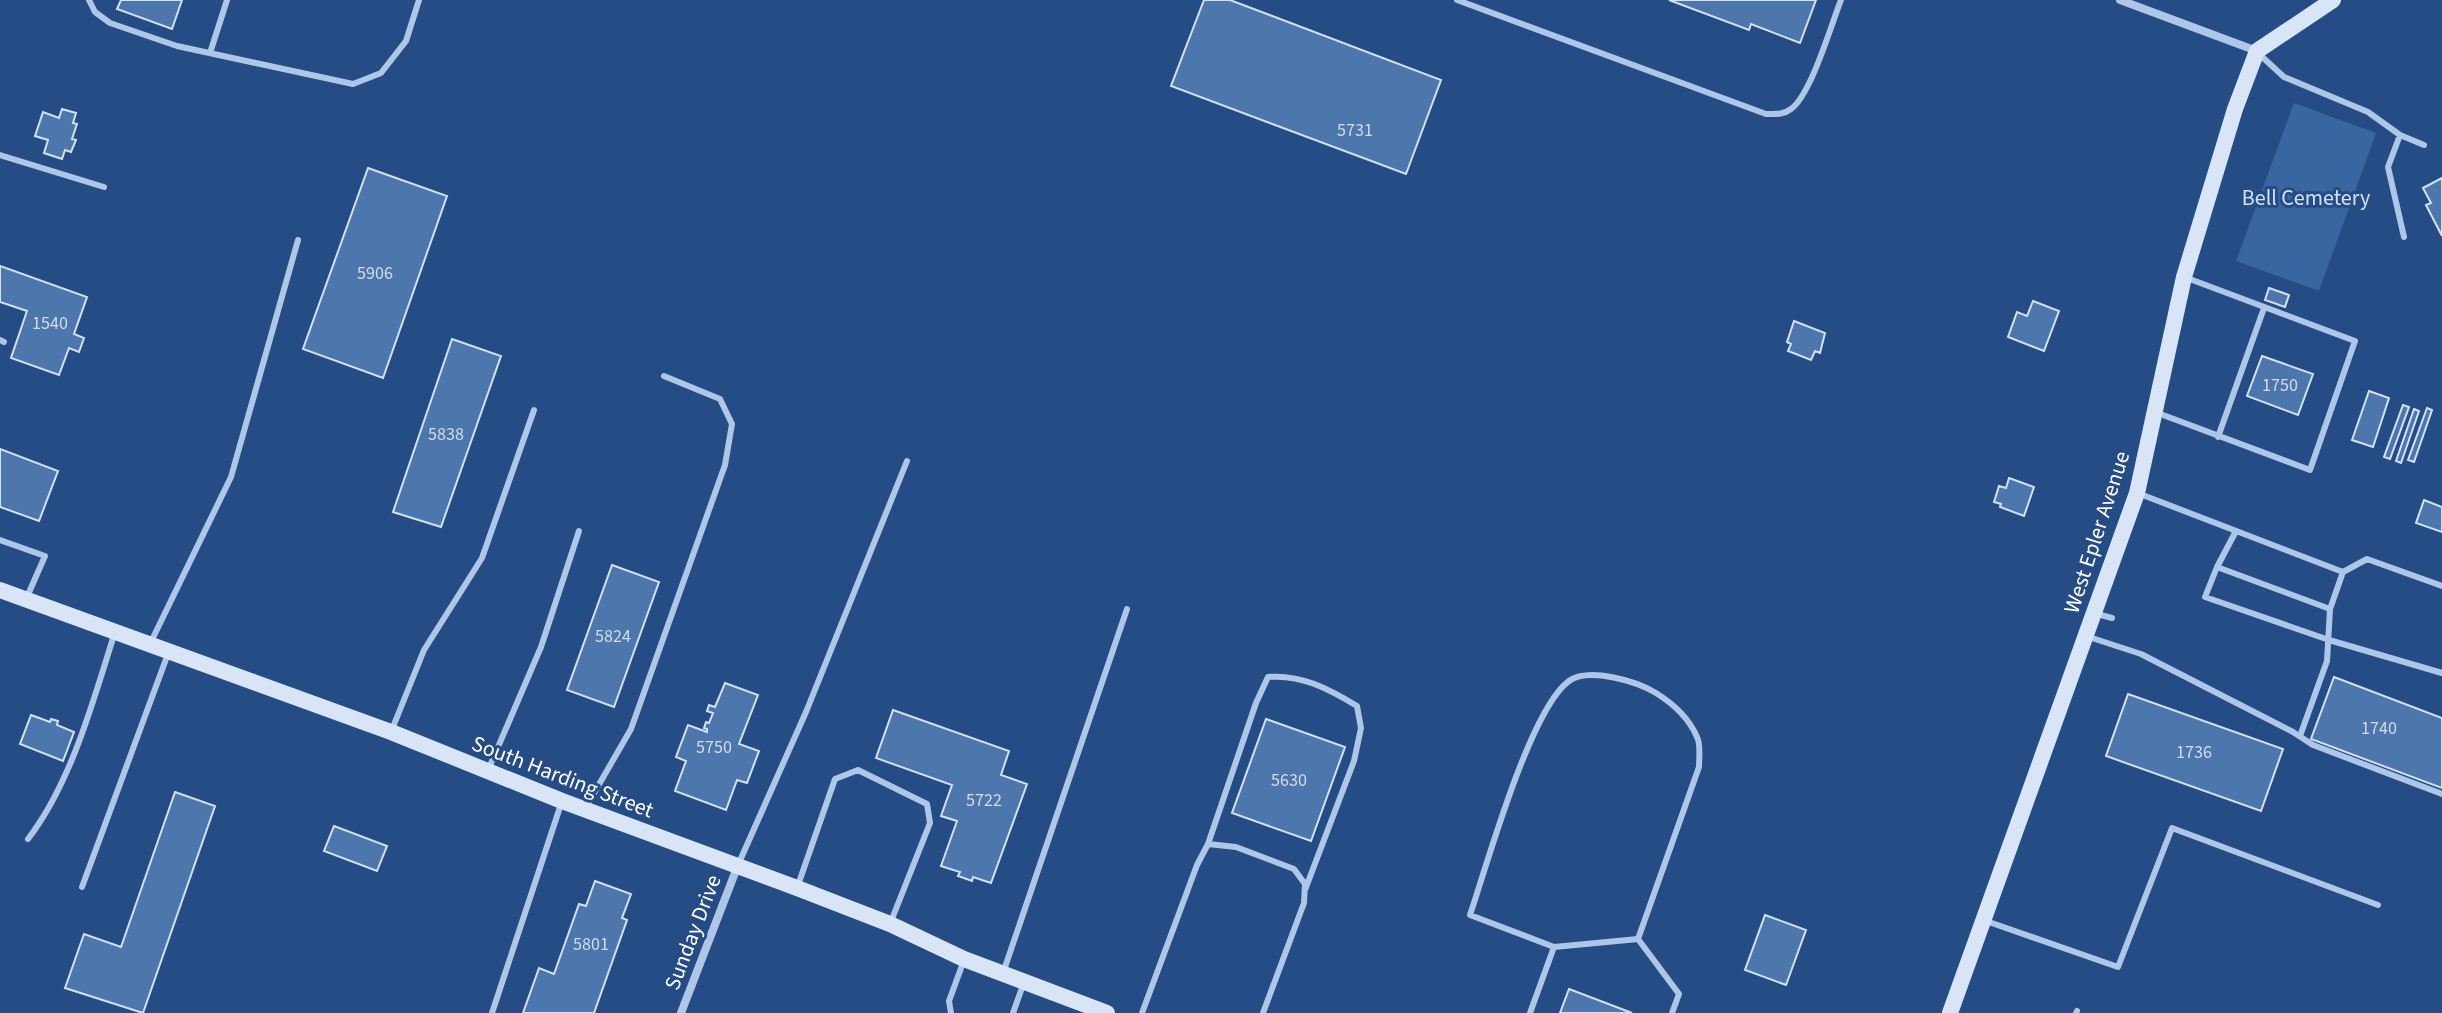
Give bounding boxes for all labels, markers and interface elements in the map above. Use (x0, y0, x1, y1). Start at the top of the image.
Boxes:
house number: 5731 (1337, 118, 1373, 143)
park label: Bell Cemetery (2242, 182, 2371, 214)
house number: 5906 (357, 261, 393, 286)
house number: 1540 (32, 311, 68, 336)
house number: 1750 (2262, 373, 2298, 398)
house number: 5838 (428, 422, 464, 447)
street label: West Epler Avenue (2056, 447, 2138, 618)
house number: 5824 (595, 624, 631, 649)
house number: 1740 (2361, 716, 2397, 741)
street label: South Harding Street (467, 727, 659, 827)
house number: 5750 (696, 735, 732, 760)
house number: 1736 (2176, 740, 2212, 765)
house number: 5630 (1271, 768, 1307, 793)
house number: 5722 (966, 788, 1002, 813)
street label: Sunday Drive (656, 870, 730, 995)
house number: 5801 (573, 932, 609, 957)

